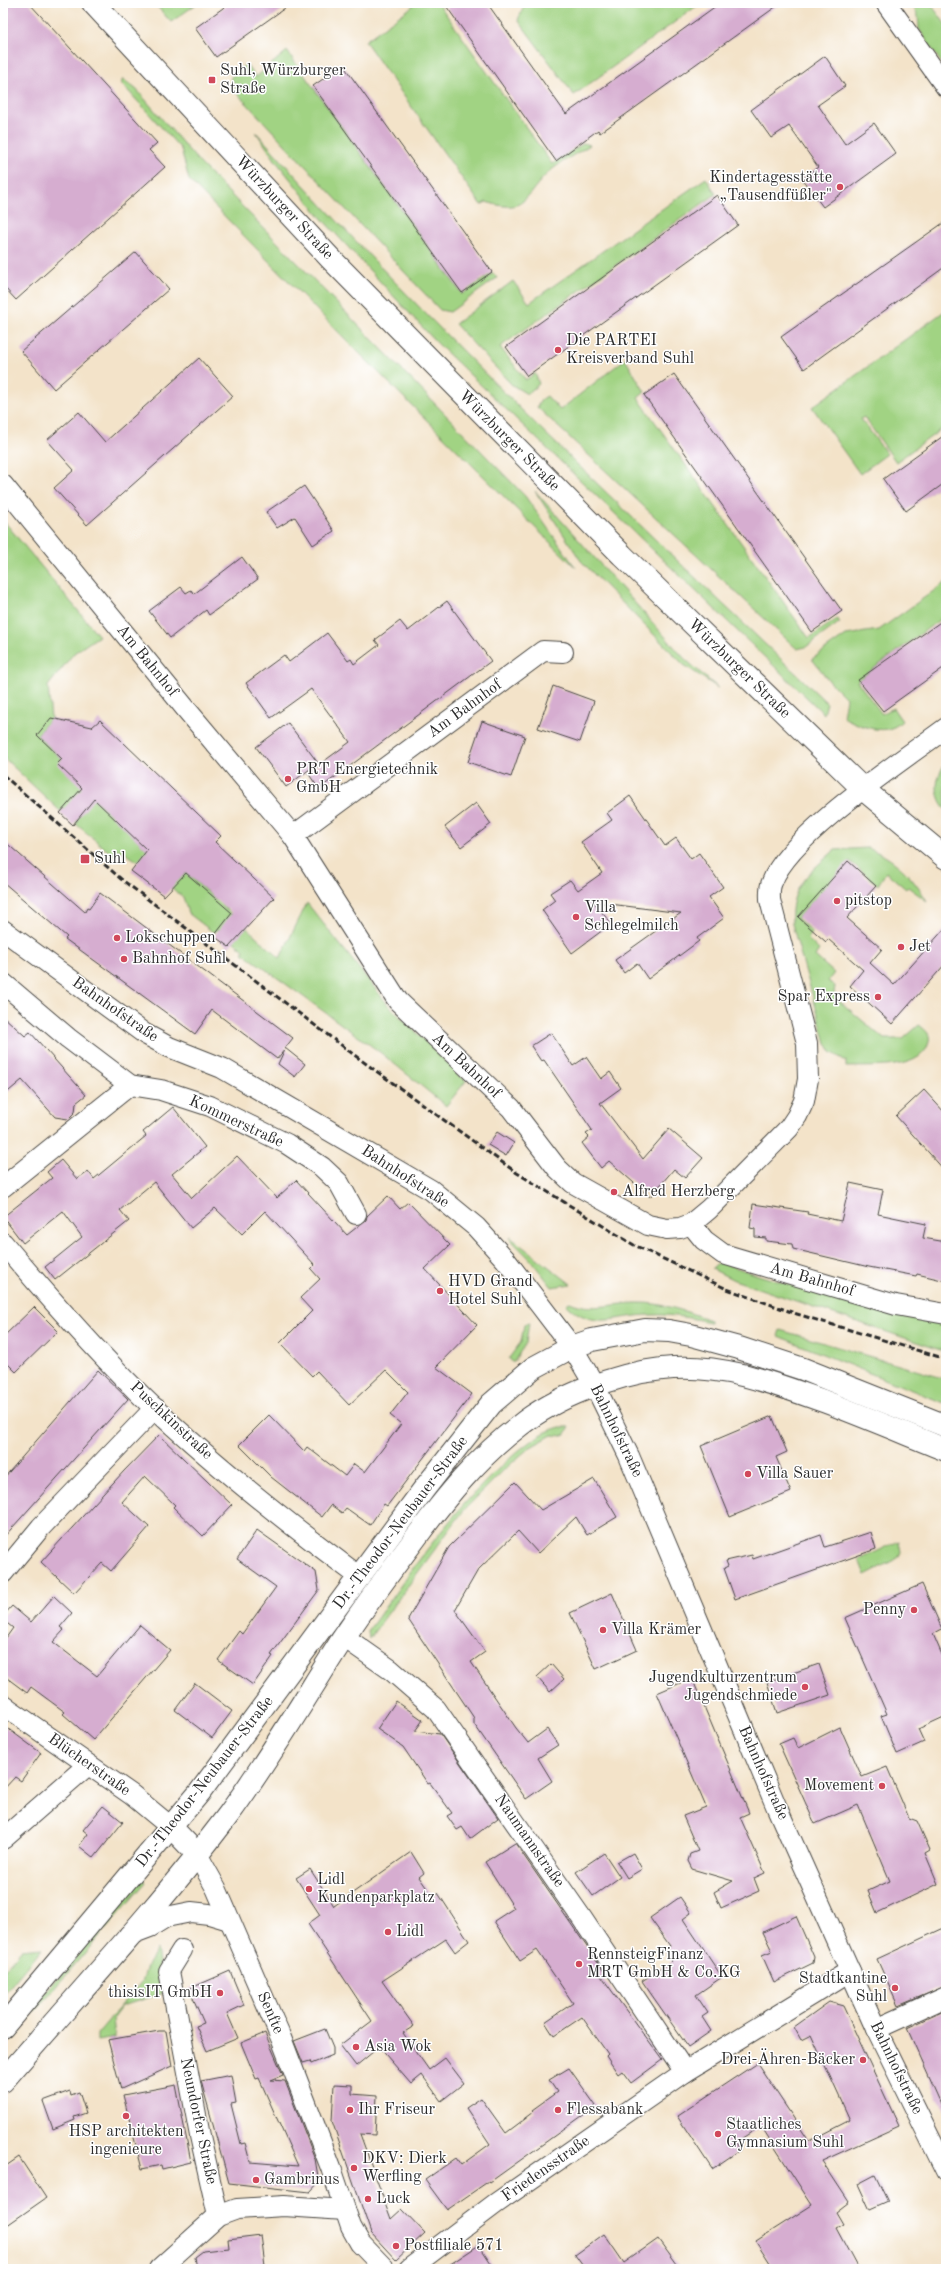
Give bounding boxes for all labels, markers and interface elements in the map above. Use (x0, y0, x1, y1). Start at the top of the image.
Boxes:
place label: Suhl, Würzburger Straße (220, 63, 346, 97)
marker: Suhl, Würzburger Straße (207, 75, 217, 85)
street label: Würzburger Straße (232, 153, 336, 263)
place label: Kindertagesstätte „Tausendfüßler" (709, 170, 832, 204)
marker: Kindertagesstätte „Tausendfüßler" (835, 182, 845, 192)
place label: Die PARTEI Kreisverband Suhl (566, 333, 694, 367)
marker: Die PARTEI Kreisverband Suhl (553, 345, 563, 355)
street label: Würzburger Straße (455, 387, 563, 495)
street label: Würzburger Straße (685, 616, 793, 722)
street label: Am Bahnhof (113, 622, 181, 701)
street label: Am Bahnhof (425, 676, 506, 741)
place label: PRT Energietechnik GmbH (296, 762, 438, 796)
marker: PRT Energietechnik GmbH (283, 774, 293, 784)
place label: Suhl (94, 851, 126, 867)
marker: Suhl (79, 853, 91, 865)
place label: pitstop (845, 893, 892, 909)
marker: pitstop (832, 896, 842, 906)
place label: Villa Schlegelmilch (584, 900, 679, 934)
marker: Villa Schlegelmilch (571, 912, 581, 922)
place label: Lokschuppen (125, 930, 216, 946)
marker: Lokschuppen (112, 933, 122, 943)
place label: Jet (909, 939, 931, 955)
marker: Jet (896, 942, 906, 952)
place label: Bahnhof Suhl (132, 951, 226, 967)
marker: Bahnhof Suhl (119, 954, 129, 964)
street label: Bahnhofstraße (69, 974, 161, 1046)
place label: Spar Express (777, 989, 870, 1005)
marker: Spar Express (873, 992, 883, 1002)
street label: Am Bahnhof (429, 1030, 504, 1102)
street label: Kommerstraße (186, 1093, 286, 1151)
street label: Bahnhofstraße (358, 1143, 452, 1211)
place label: Alfred Herzberg (622, 1184, 735, 1200)
marker: Alfred Herzberg (609, 1187, 619, 1197)
street label: Am Bahnhof (768, 1260, 857, 1300)
place label: HVD Grand Hotel Suhl (448, 1274, 533, 1308)
marker: HVD Grand Hotel Suhl (435, 1286, 445, 1296)
street label: Puschkinstraße (127, 1379, 215, 1463)
street label: Bahnhofstraße (587, 1382, 645, 1480)
street label: Dr.-Theodor-Neubauer-Straße (331, 1433, 471, 1613)
place label: Villa Sauer (756, 1466, 834, 1482)
marker: Villa Sauer (743, 1469, 753, 1479)
place label: Penny (863, 1602, 907, 1618)
marker: Penny (909, 1605, 919, 1615)
place label: Villa Krämer (611, 1622, 702, 1638)
marker: Villa Krämer (598, 1625, 608, 1635)
place label: Jugendkulturzentrum Jugendschmiede (648, 1670, 797, 1704)
marker: Jugendkulturzentrum Jugendschmiede (800, 1682, 810, 1692)
street label: Dr.-Theodor-Neubauer-Straße (133, 1694, 277, 1870)
street label: Bahnhofstraße (735, 1724, 791, 1822)
street label: Blücherstraße (45, 1731, 133, 1799)
place label: Movement (804, 1778, 874, 1794)
marker: Movement (877, 1781, 887, 1791)
street label: Naumannstraße (491, 1792, 567, 1890)
place label: Lidl Kundenparkplatz (317, 1872, 435, 1906)
marker: Lidl Kundenparkplatz (304, 1884, 314, 1894)
place label: Lidl (396, 1924, 424, 1940)
marker: Lidl (383, 1927, 393, 1937)
place label: RennsteigFinanz MRT GmbH & Co.KG (587, 1947, 741, 1981)
marker: RennsteigFinanz MRT GmbH & Co.KG (574, 1959, 584, 1969)
place label: Stadtkantine Suhl (799, 1971, 887, 2005)
marker: Stadtkantine Suhl (890, 1983, 900, 1993)
place label: thisisIT GmbH (108, 1985, 212, 2001)
marker: thisisIT GmbH (215, 1988, 225, 1998)
street label: Senfte (254, 1990, 286, 2036)
street label: Bahnhofstraße (867, 2019, 925, 2117)
place label: Asia Wok (364, 2039, 432, 2055)
marker: Asia Wok (351, 2042, 361, 2052)
place label: Drei-Ähren-Bäcker (721, 2048, 855, 2068)
marker: Drei-Ähren-Bäcker (858, 2055, 868, 2065)
street label: Neundorfer Straße (177, 2056, 219, 2186)
place label: Ihr Friseur (358, 2102, 436, 2118)
place label: Flessabank (566, 2102, 643, 2118)
marker: Ihr Friseur (345, 2105, 355, 2115)
marker: Flessabank (553, 2105, 563, 2115)
marker: HSP architekten ingenieure (121, 2111, 131, 2121)
place label: Staatliches Gymnasium Suhl (726, 2117, 844, 2151)
place label: HSP architekten ingenieure (68, 2124, 184, 2158)
marker: Staatliches Gymnasium Suhl (713, 2129, 723, 2139)
street label: Friedensstraße (499, 2133, 593, 2205)
place label: DKV: Dierk Werfling (362, 2151, 447, 2185)
marker: DKV: Dierk Werfling (349, 2163, 359, 2173)
place label: Gambrinus (264, 2172, 339, 2188)
marker: Gambrinus (251, 2175, 261, 2185)
place label: Luck (376, 2191, 411, 2207)
marker: Luck (363, 2194, 373, 2204)
place label: Postfiliale 571 (404, 2238, 504, 2254)
marker: Postfiliale 571 (391, 2241, 401, 2251)

